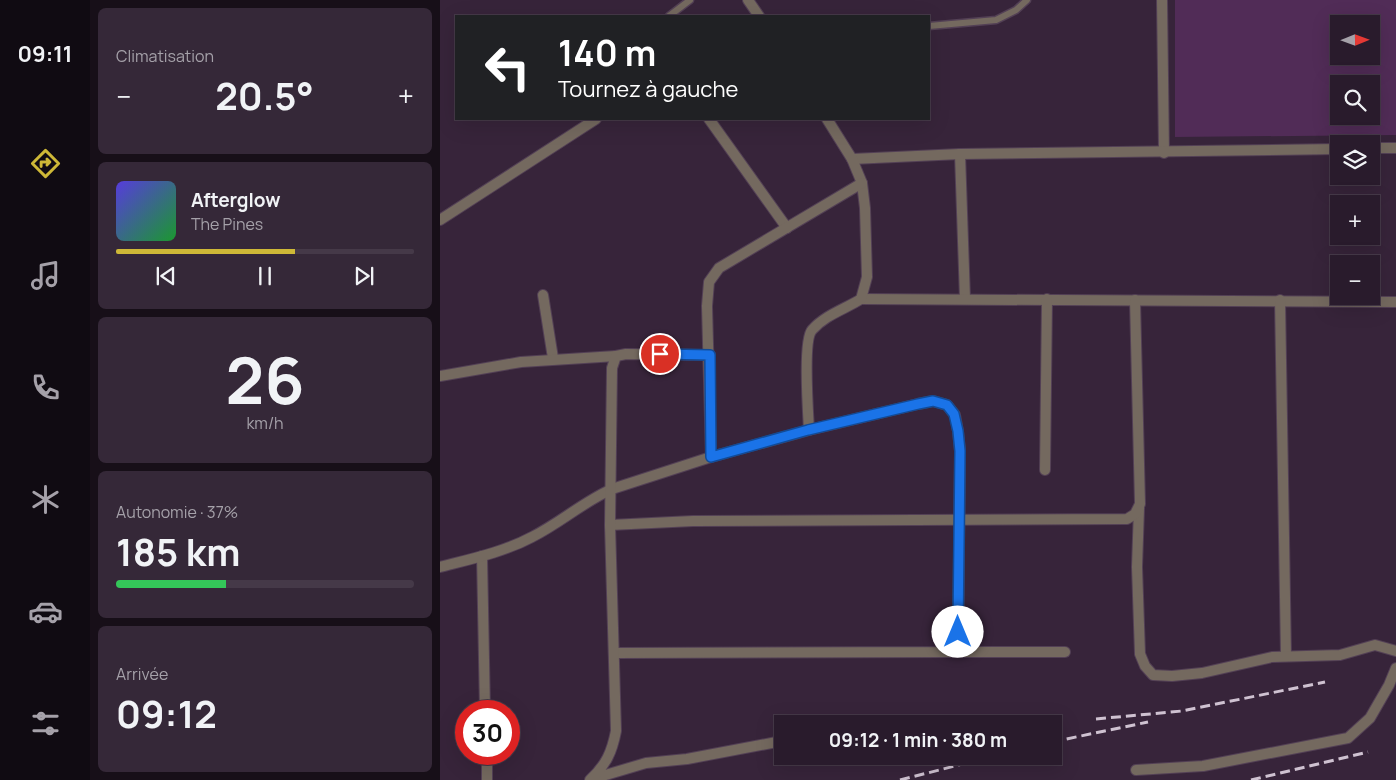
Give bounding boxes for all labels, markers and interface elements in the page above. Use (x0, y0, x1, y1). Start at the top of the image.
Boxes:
north arrow (1330, 15, 1380, 65)
map controls (1330, 15, 1380, 305)
text: 140 m (558, 29, 656, 77)
icon: left (475, 35, 540, 100)
text: 09:11 (18, 39, 72, 69)
text: Climatisation (116, 45, 214, 67)
text: 20.5° (215, 69, 314, 121)
text: Tournez à gauche (558, 74, 738, 104)
button: search (1330, 75, 1380, 125)
text: − (116, 77, 131, 115)
text: + (398, 77, 414, 115)
button: layers (1330, 135, 1380, 185)
icon: directions (28, 146, 63, 181)
text: Afterglow (191, 187, 280, 213)
button: + (1330, 195, 1380, 245)
text: The Pines (191, 213, 263, 235)
button: − (1330, 255, 1380, 305)
icon: music (28, 258, 63, 293)
icon: previous (152, 262, 180, 290)
icon: pause (251, 262, 279, 290)
icon: next (350, 262, 378, 290)
pin (639, 333, 681, 375)
text: 26 (225, 335, 305, 424)
icon: arrive (646, 340, 674, 368)
icon: phone (28, 370, 63, 405)
text: km/h (246, 412, 284, 434)
icon: climate (28, 482, 63, 517)
text: Autonomie · 37% (116, 501, 238, 523)
text: 185 km (116, 525, 240, 577)
icon: car (28, 594, 63, 629)
position arrow (931, 605, 983, 657)
text: Arrivée (116, 663, 168, 685)
text: 09:12 (116, 687, 217, 739)
speed limit sign: 30 (455, 700, 520, 765)
icon: filters (28, 706, 63, 741)
text: 09:12 · 1 min · 380 m (829, 727, 1007, 753)

